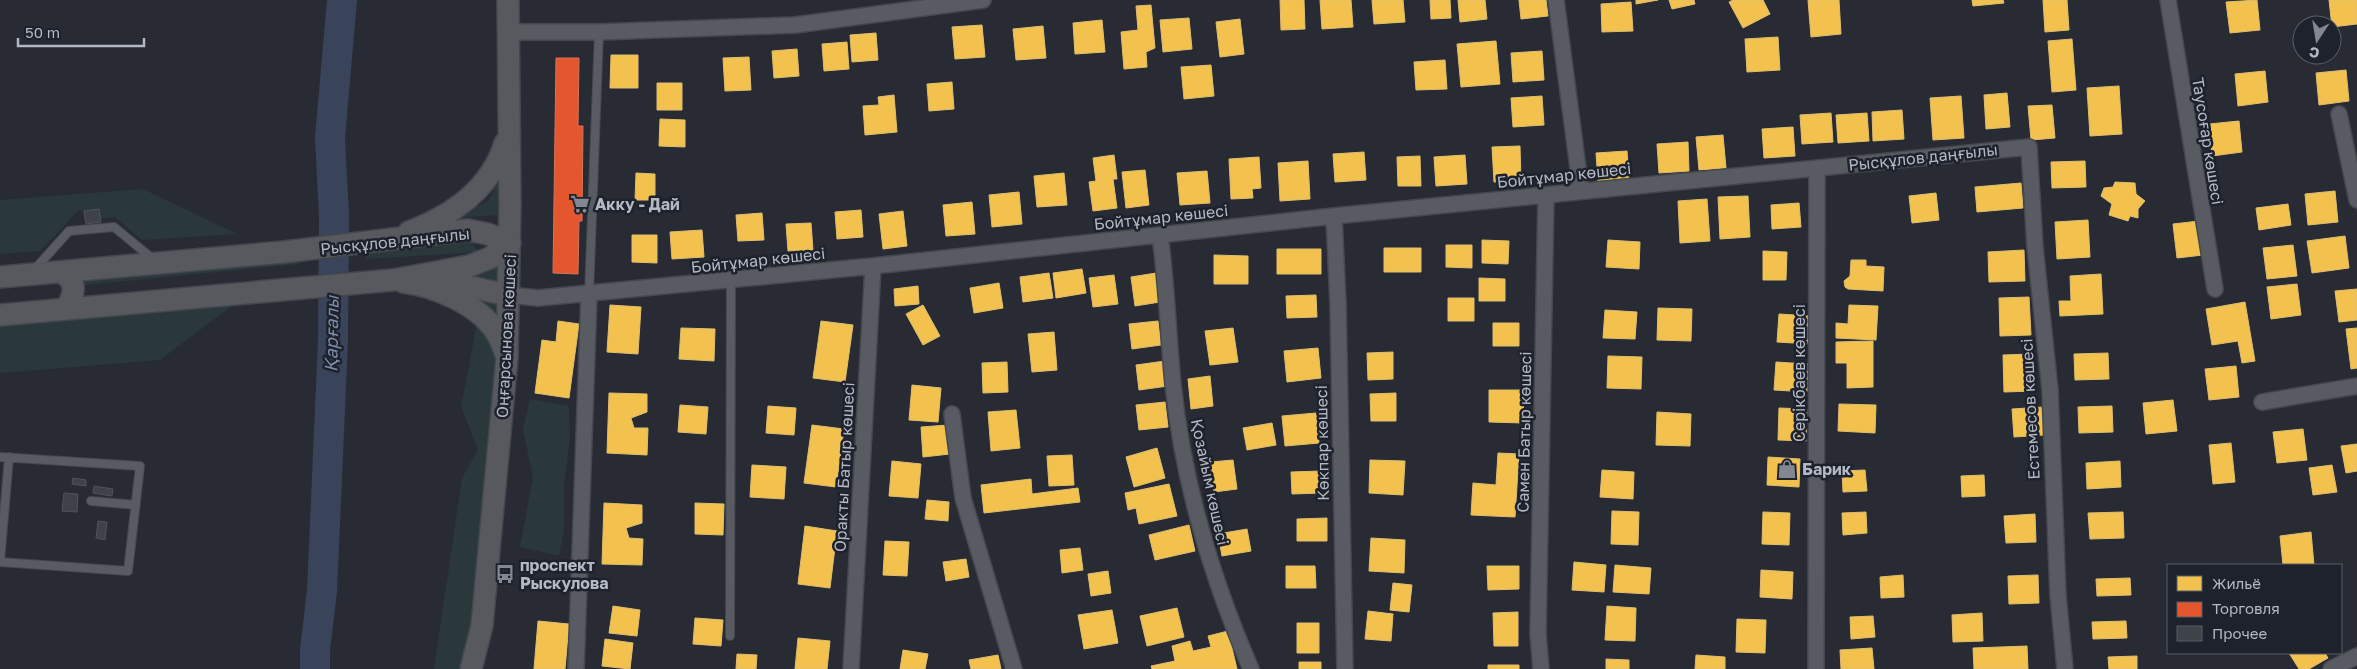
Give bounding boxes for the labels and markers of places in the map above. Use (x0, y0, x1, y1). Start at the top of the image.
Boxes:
supermarket icon: Акку - Дай (569, 193, 591, 215)
place label: Акку - Дай (595, 194, 680, 214)
shop icon: Барик (1776, 458, 1798, 480)
place label: Барик (1802, 459, 1852, 479)
place label: проспект Рыскулова (520, 555, 609, 593)
bus stop icon: проспект Рыскулова (494, 563, 516, 585)

